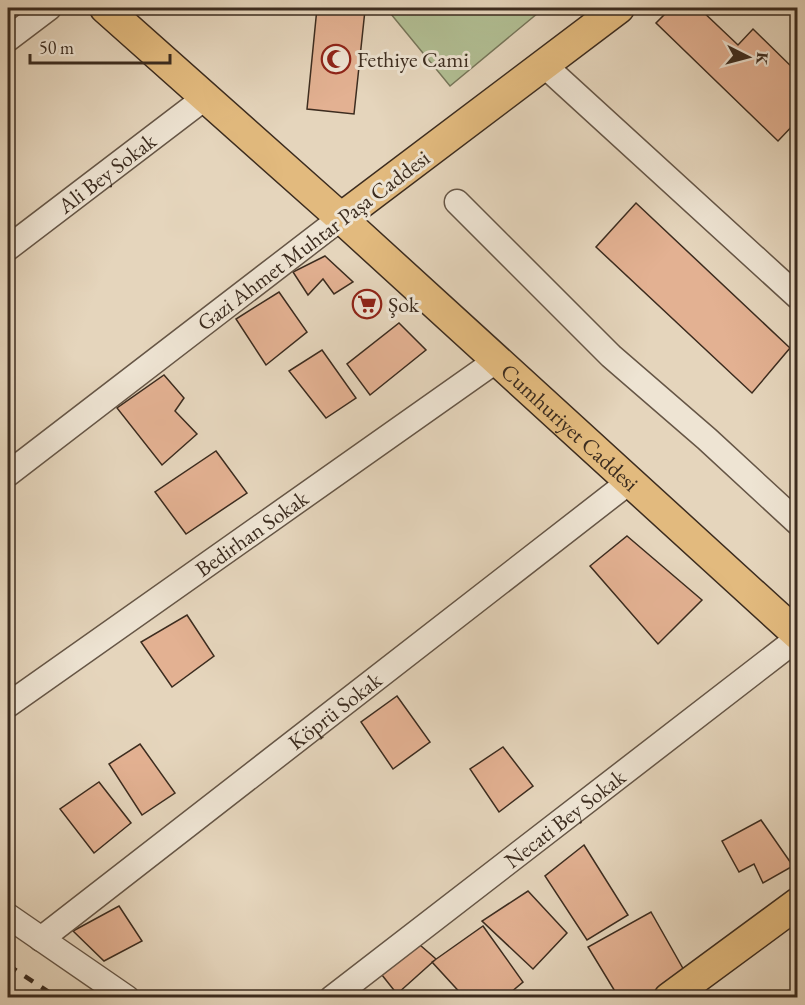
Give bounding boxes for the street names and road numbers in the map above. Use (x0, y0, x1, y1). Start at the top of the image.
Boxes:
street label: Ali Bey Sokak (51, 126, 162, 221)
street label: Gazi Ahmet Muhtar Paşa Caddesi (191, 143, 435, 337)
street label: Cumhuriyet Caddesi (495, 357, 645, 498)
street label: Bedirhan Sokak (190, 483, 314, 583)
street label: Köprü Sokak (282, 665, 388, 757)
street label: Necati Bey Sokak (498, 762, 632, 875)

